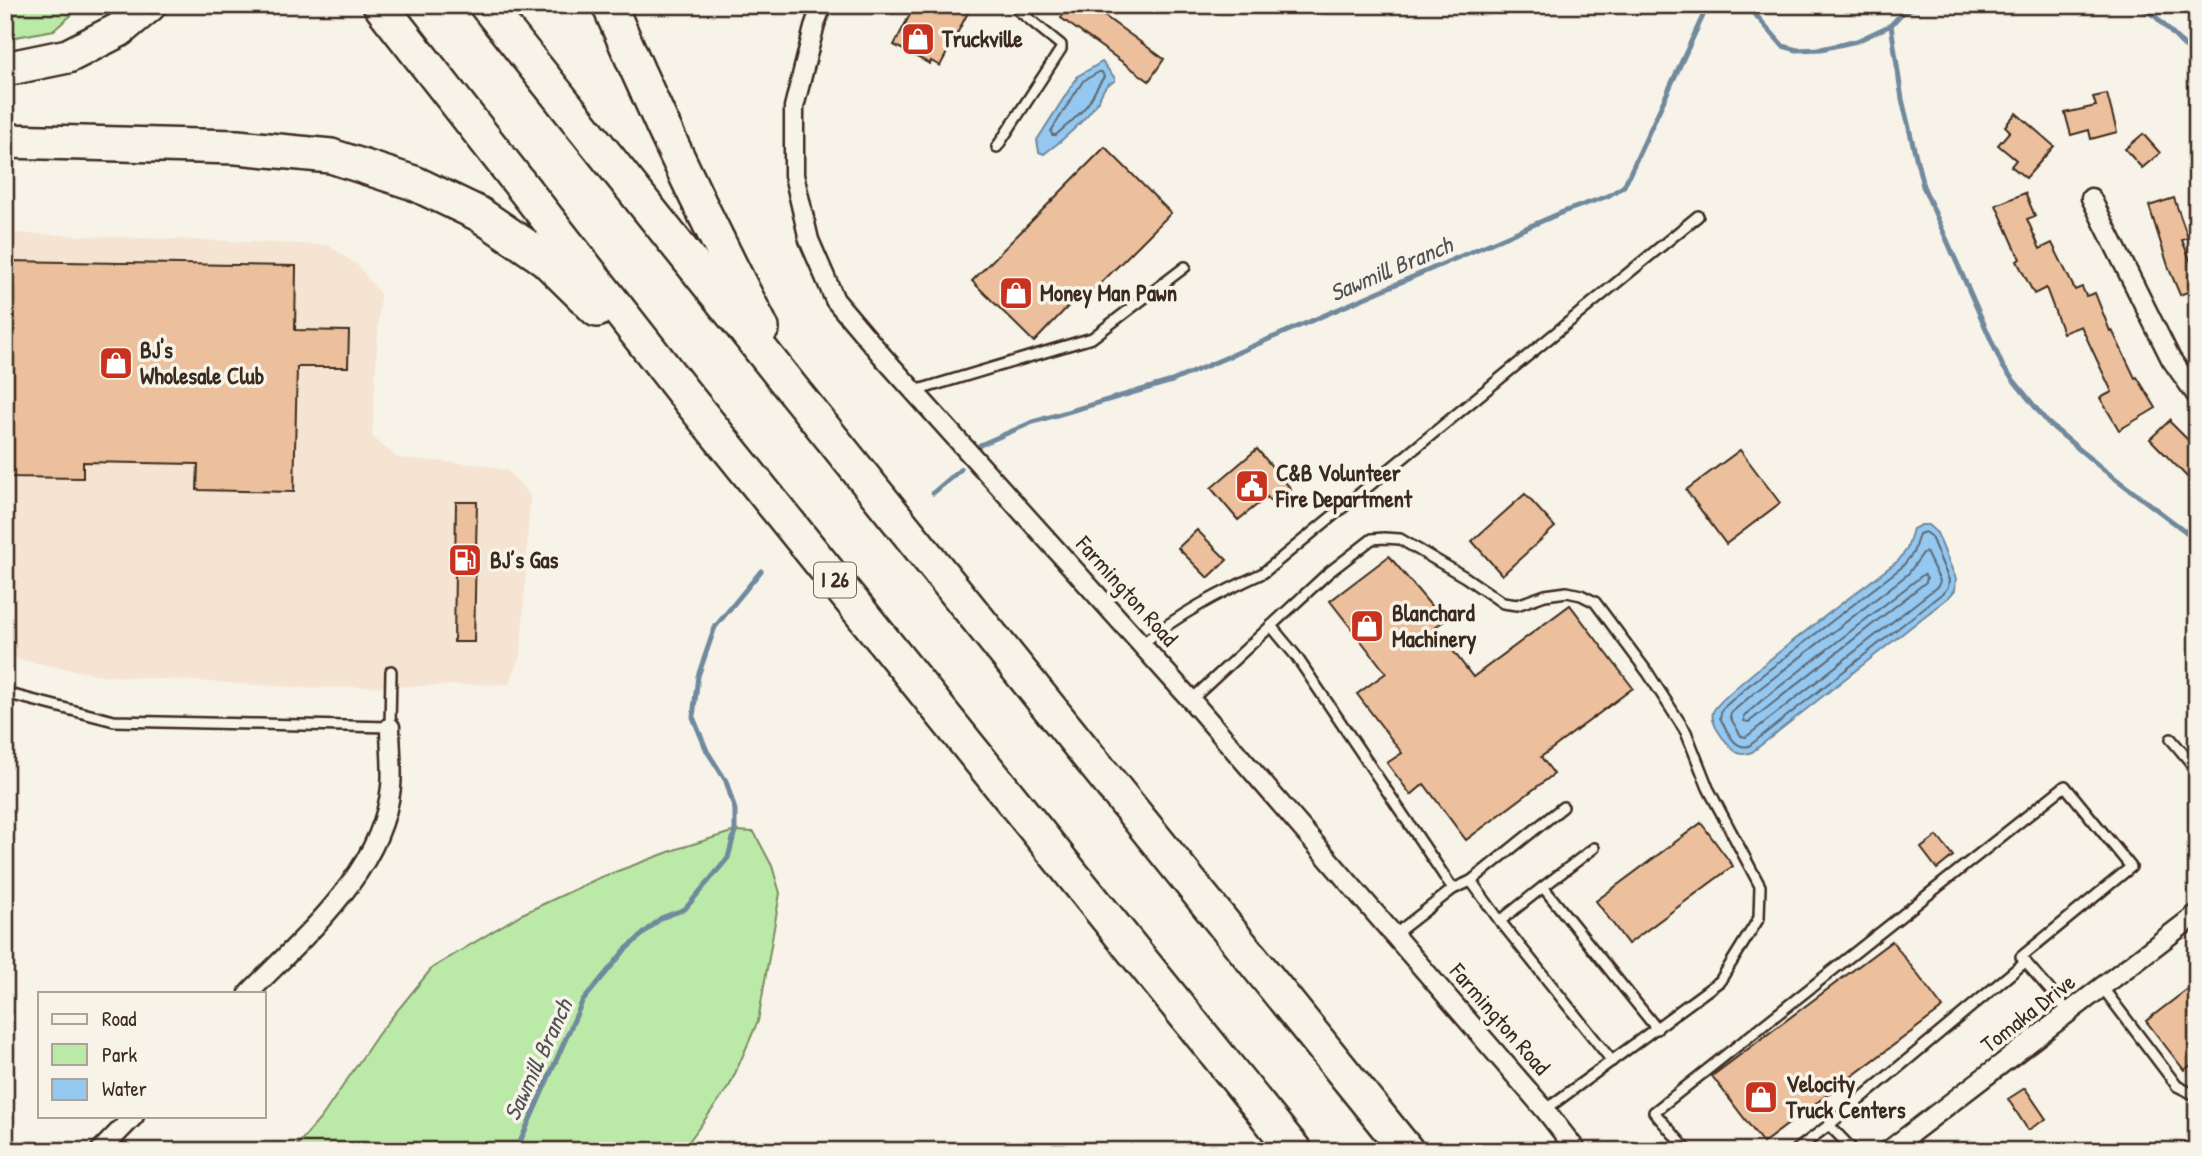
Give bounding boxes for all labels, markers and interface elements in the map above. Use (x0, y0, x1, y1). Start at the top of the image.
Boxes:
shop icon: Truckville (899, 20, 937, 58)
place label: Truckville (941, 23, 1024, 54)
water label: Sawmill Branch (1324, 227, 1459, 308)
shop icon: Money Man Pawn (997, 274, 1035, 312)
place label: Money Man Pawn (1040, 277, 1177, 309)
place label: BJ's Wholesale Club (140, 334, 264, 391)
shop icon: BJ's Wholesale Club (97, 344, 135, 382)
place label: C&B Volunteer Fire Department (1275, 457, 1413, 515)
public building icon: C&B Volunteer Fire Department (1233, 467, 1271, 505)
street label: Farmington Road (1069, 528, 1185, 653)
fuel station icon: BJ’s Gas (446, 541, 484, 579)
place label: BJ’s Gas (490, 544, 558, 575)
road number: I 26 (814, 562, 856, 598)
place label: Blanchard Machinery (1392, 597, 1477, 655)
shop icon: Blanchard Machinery (1348, 607, 1386, 645)
street label: Farmington Road (1443, 955, 1558, 1081)
street label: Tomaka Drive (1974, 966, 2081, 1059)
legend (38, 992, 266, 1118)
water label: Sawmill Branch (495, 992, 580, 1125)
text: Road (102, 1004, 136, 1033)
text: Park (102, 1040, 137, 1069)
place label: Velocity Truck Centers (1785, 1068, 1906, 1125)
text: Water (102, 1074, 147, 1103)
shop icon: Velocity Truck Centers (1742, 1078, 1780, 1116)

